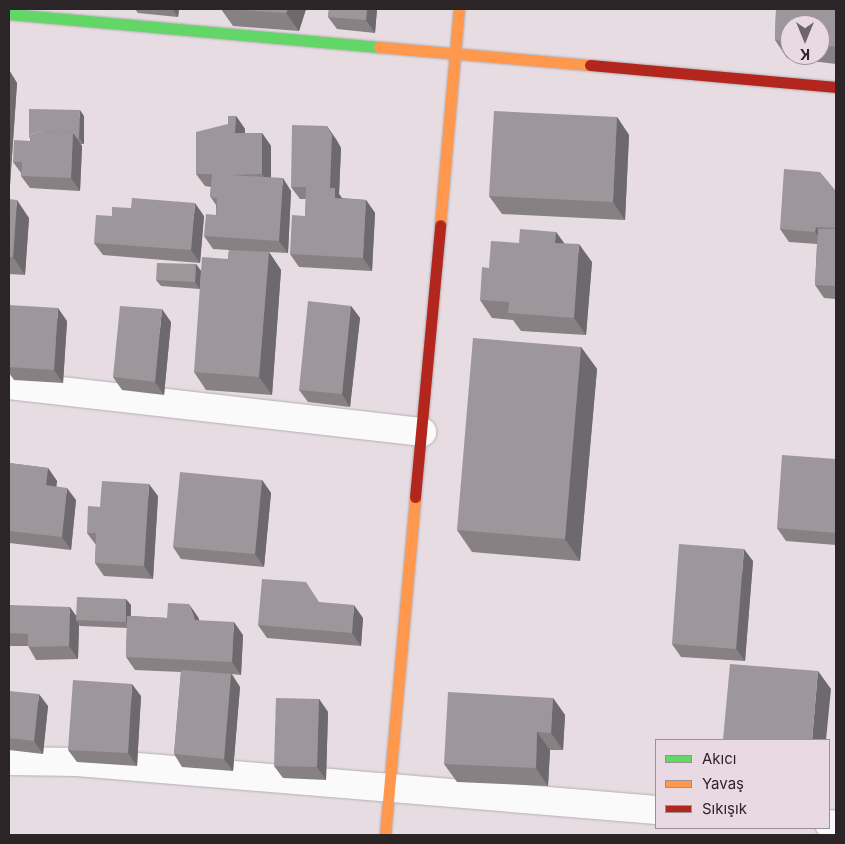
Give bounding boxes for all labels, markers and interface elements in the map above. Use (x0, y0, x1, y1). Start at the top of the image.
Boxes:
north arrow (780, 15, 830, 65)
text: K (800, 46, 810, 63)
legend (655, 739, 830, 829)
text: Akıcı (702, 749, 736, 768)
text: Yavaş (702, 774, 744, 793)
text: Sıkışık (702, 799, 747, 818)

